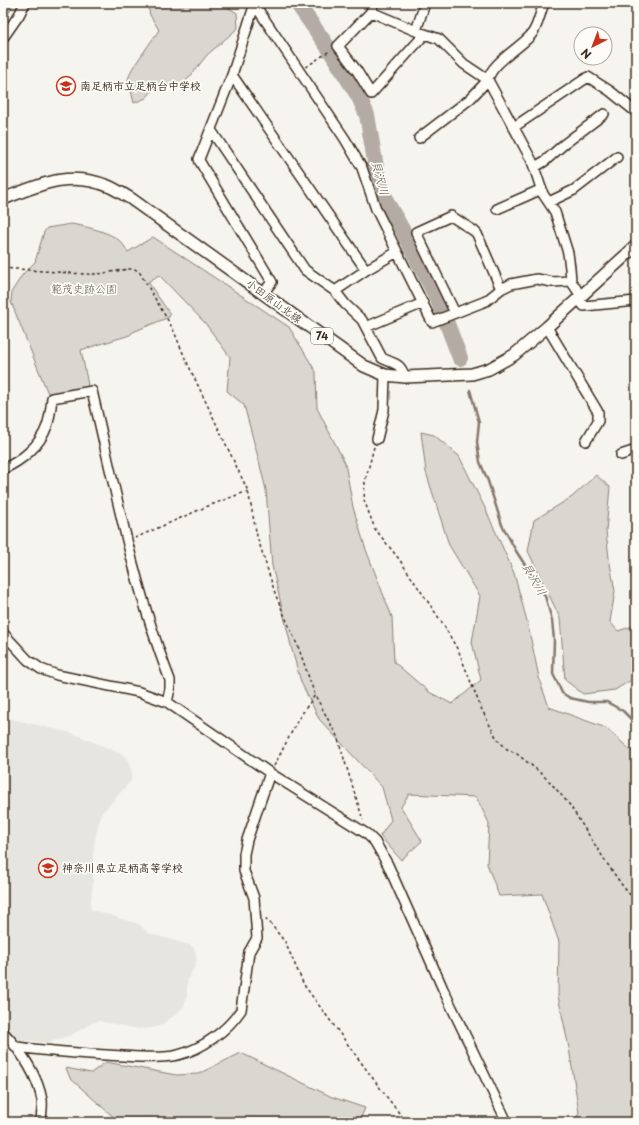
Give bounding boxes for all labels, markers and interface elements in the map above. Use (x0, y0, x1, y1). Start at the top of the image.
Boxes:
north arrow (573, 26, 613, 66)
text: N (577, 44, 595, 63)
school or university icon: 南足柄市立足柄台中学校 (55, 75, 77, 97)
place label: 南足柄市立足柄台中学校 (80, 77, 201, 94)
water label: 貝沢川 (368, 158, 394, 197)
street label: 小田原山北線 (243, 274, 306, 327)
park label: 範茂史跡公園 (51, 280, 117, 297)
road number: 74 (311, 328, 333, 344)
water label: 貝沢川 (518, 558, 552, 599)
school or university icon: 神奈川県立足柄高等学校 (37, 857, 59, 879)
place label: 神奈川県立足柄高等学校 (62, 859, 183, 876)

